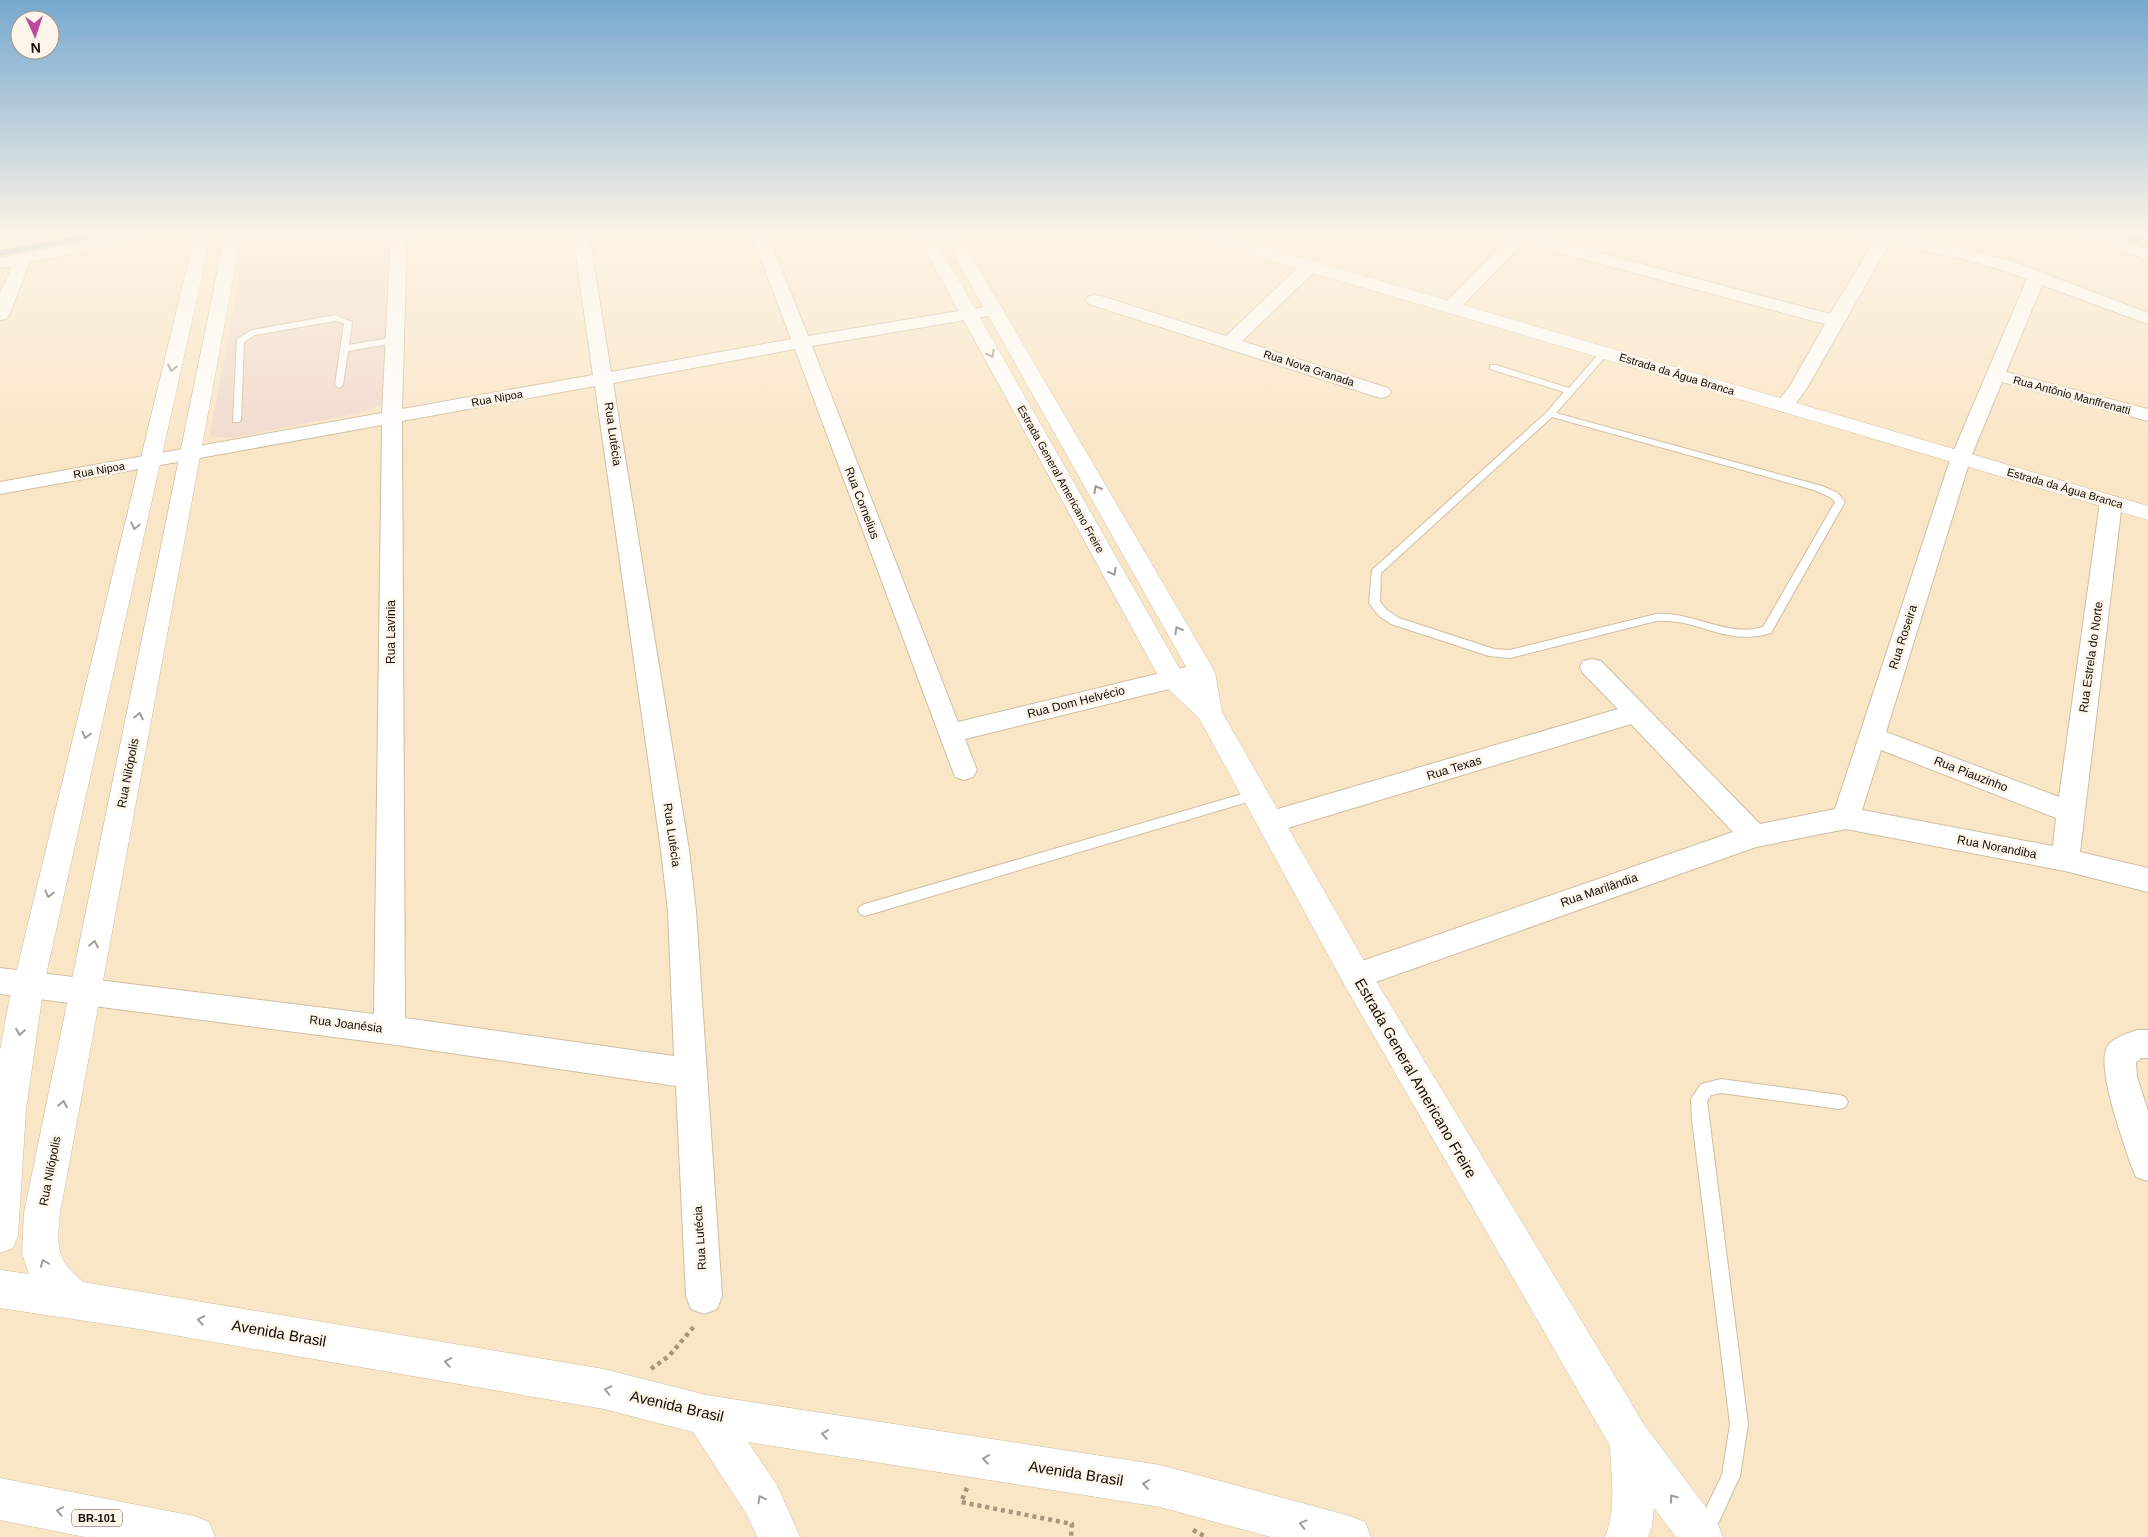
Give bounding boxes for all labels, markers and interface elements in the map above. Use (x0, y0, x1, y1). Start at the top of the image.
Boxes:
north arrow (10, 10, 60, 60)
text: N (30, 40, 41, 56)
street label: Rua Nova Granada (1262, 348, 1357, 389)
one-way arrow (985, 349, 995, 358)
street label: Estrada da Água Branca (1618, 351, 1737, 398)
one-way arrow (167, 363, 178, 372)
street label: Rua Antônio Manffrenatti (2012, 374, 2132, 416)
street label: Rua Nipoa (470, 387, 524, 408)
street label: Rua Lutécia (602, 401, 624, 467)
street label: Estrada General Americano Freire (1015, 403, 1107, 555)
street label: Rua Nipoa (72, 459, 126, 480)
street label: Rua Cornelius (842, 465, 882, 541)
street label: Estrada da Água Branca (2006, 466, 2125, 511)
one-way arrow (1094, 485, 1104, 494)
one-way arrow (130, 522, 141, 531)
one-way arrow (1107, 567, 1117, 576)
street label: Rua Lavínia (384, 600, 398, 664)
street label: Rua Estrela do Norte (2076, 600, 2106, 713)
street label: Rua Roseira (1886, 603, 1920, 671)
one-way arrow (1174, 626, 1184, 635)
street label: Rua Dom Helvécio (1026, 683, 1127, 721)
one-way arrow (133, 712, 144, 721)
one-way arrow (81, 731, 92, 740)
street label: Rua Nilópolis (114, 737, 142, 809)
street label: Rua Texas (1425, 753, 1483, 783)
street label: Rua Piauzinho (1932, 753, 2010, 795)
street label: Rua Lutécia (661, 802, 683, 868)
street label: Rua Norandiba (1956, 832, 2038, 862)
street label: Rua Marilândia (1559, 870, 1640, 910)
one-way arrow (44, 889, 55, 898)
one-way arrow (89, 940, 99, 949)
street label: Estrada General Americano Freire (1352, 975, 1480, 1181)
street label: Rua Joanésia (309, 1013, 384, 1035)
one-way arrow (15, 1028, 25, 1037)
one-way arrow (58, 1100, 68, 1108)
street label: Rua Nilópolis (36, 1135, 64, 1207)
street label: Rua Lutécia (691, 1205, 709, 1270)
one-way arrow (40, 1260, 50, 1268)
one-way arrow (197, 1316, 206, 1326)
street label: Avenida Brasil (230, 1316, 328, 1350)
one-way arrow (443, 1357, 452, 1367)
one-way arrow (603, 1385, 612, 1396)
street label: Avenida Brasil (629, 1387, 725, 1425)
one-way arrow (821, 1429, 829, 1439)
one-way arrow (981, 1454, 990, 1464)
street label: Avenida Brasil (1027, 1457, 1125, 1489)
one-way arrow (1142, 1479, 1150, 1490)
one-way arrow (1670, 1495, 1678, 1504)
one-way arrow (757, 1496, 767, 1505)
one-way arrow (56, 1506, 65, 1516)
road number: BR-101 (72, 1510, 122, 1526)
one-way arrow (1300, 1520, 1308, 1530)

